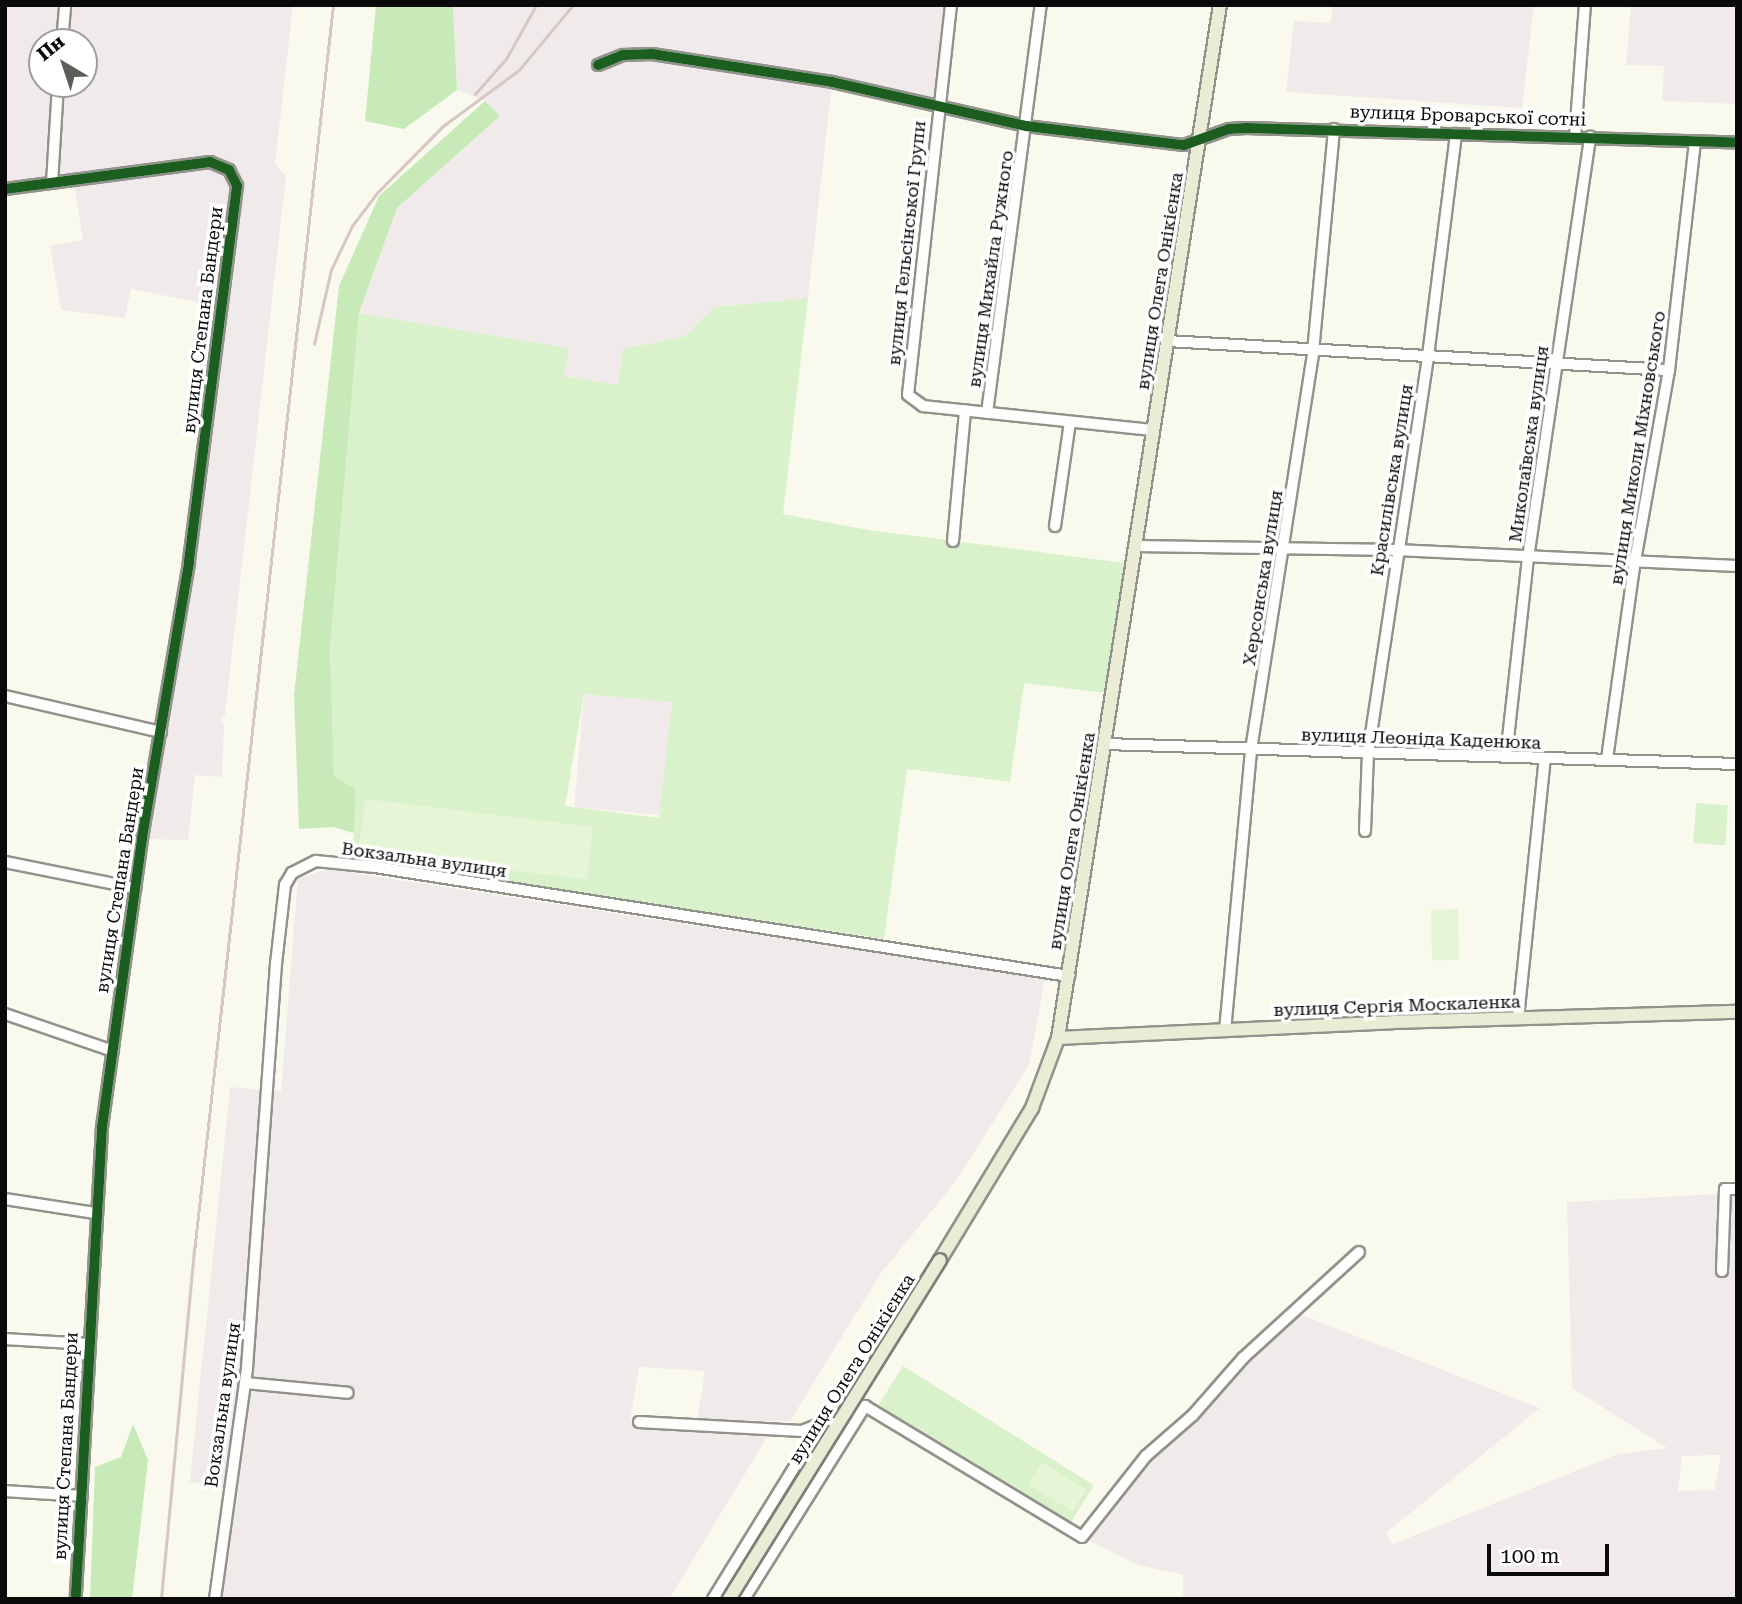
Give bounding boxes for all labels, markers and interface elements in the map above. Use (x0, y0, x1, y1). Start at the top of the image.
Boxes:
north arrow (28, 28, 98, 98)
text: Пн (32, 30, 69, 66)
street label: вулиця Броварської сотні (1349, 101, 1587, 131)
street label: вулиця Гельсінської Групи (883, 120, 931, 366)
street label: вулиця Михайла Ружного (964, 149, 1018, 389)
street label: вулиця Олега Онікієнка (1132, 171, 1188, 391)
street label: вулиця Степана Бандери (178, 205, 228, 435)
street label: вулиця Миколи Міхновського (1606, 309, 1670, 587)
street label: Миколаївська вулиця (1504, 344, 1554, 544)
street label: Красилівська вулиця (1366, 382, 1418, 578)
street label: Херсонська вулиця (1238, 489, 1288, 667)
street label: вулиця Леоніда Каденюка (1301, 724, 1541, 754)
street label: вулиця Олега Онікієнка (1044, 731, 1100, 951)
street label: вулиця Степана Бандери (91, 765, 149, 995)
street label: Вокзальна вулиця (340, 838, 508, 882)
street label: вулиця Сергія Москаленка (1273, 991, 1521, 1021)
street label: вулиця Олега Онікієнка (785, 1270, 919, 1468)
street label: Вокзальна вулиця (201, 1321, 245, 1489)
street label: вулиця Степана Бандери (49, 1331, 83, 1561)
scale bar (1490, 1530, 1612, 1574)
text: 100 m (1500, 1544, 1560, 1568)

